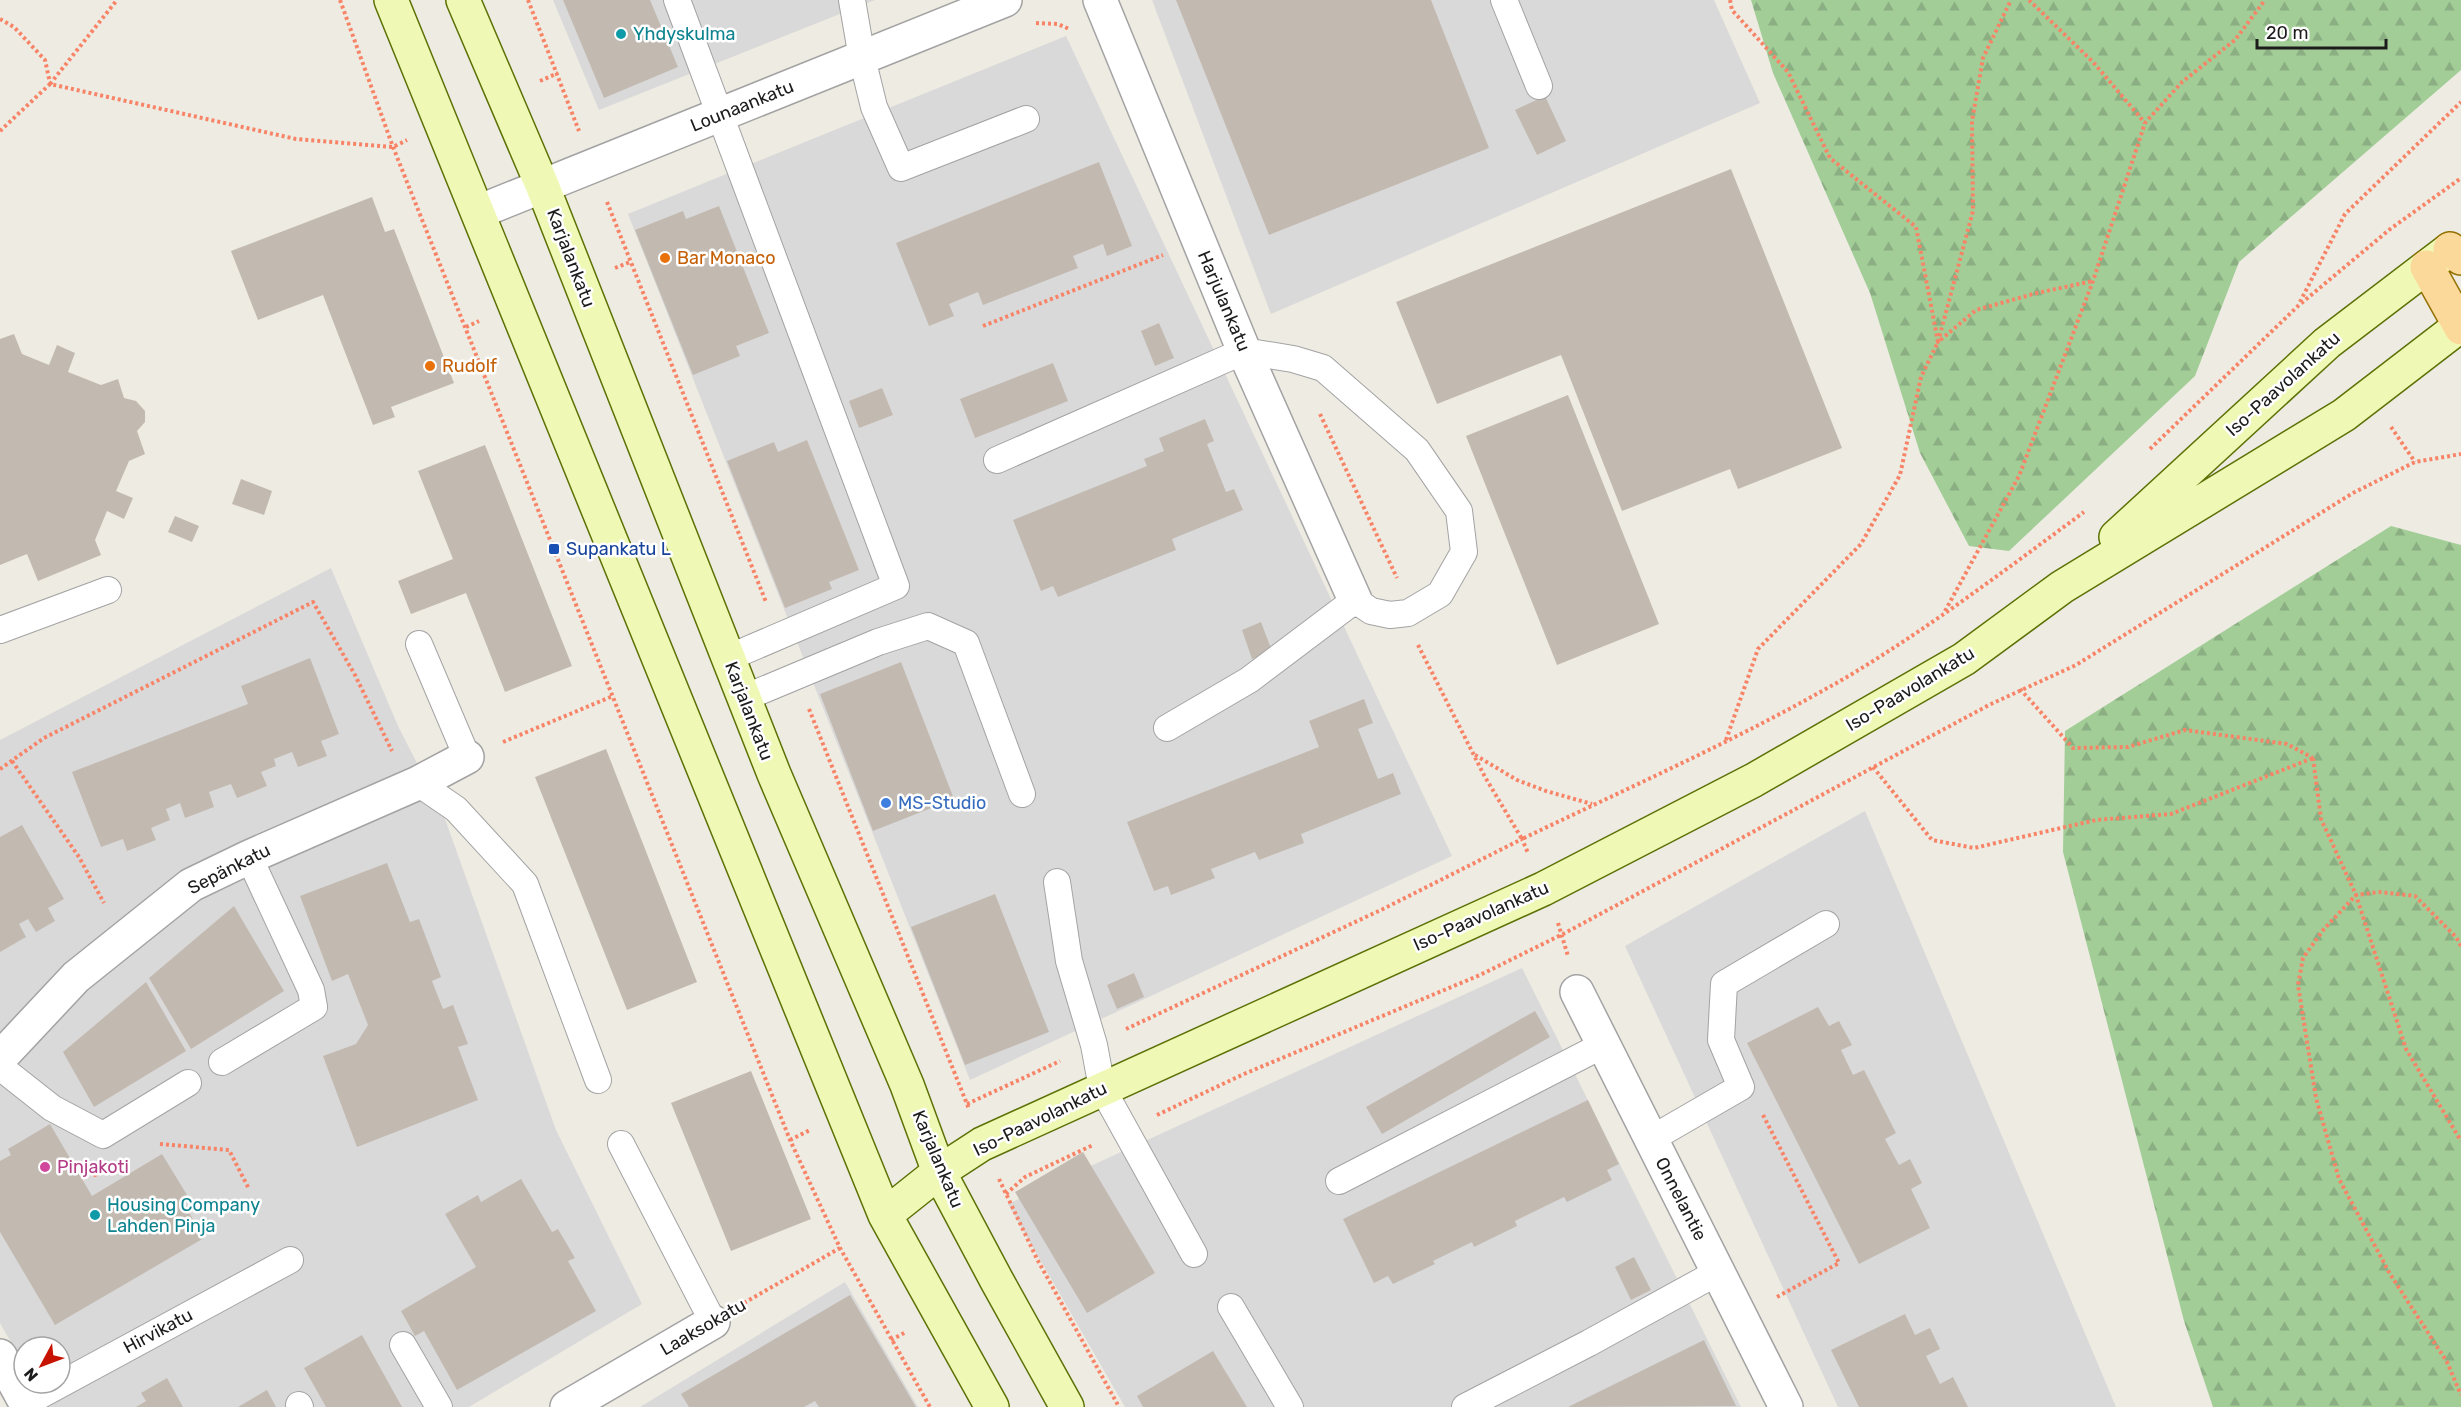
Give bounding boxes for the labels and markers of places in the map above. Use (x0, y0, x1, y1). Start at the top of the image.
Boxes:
place label: Yhdyskulma (633, 23, 736, 45)
marker: Yhdyskulma (614, 27, 628, 41)
place label: Bar Monaco (677, 247, 776, 269)
marker: Bar Monaco (658, 251, 672, 265)
place label: Rudolf (442, 355, 497, 377)
marker: Rudolf (423, 359, 437, 373)
place label: Supankatu L (566, 538, 671, 560)
marker: Supankatu L (547, 542, 561, 556)
place label: MS-Studio (898, 792, 986, 814)
marker: MS-Studio (879, 796, 893, 810)
place label: Pinjakoti (57, 1156, 129, 1178)
marker: Pinjakoti (38, 1160, 52, 1174)
place label: Housing Company Lahden Pinja (107, 1194, 260, 1237)
marker: Housing Company Lahden Pinja (88, 1208, 102, 1222)

